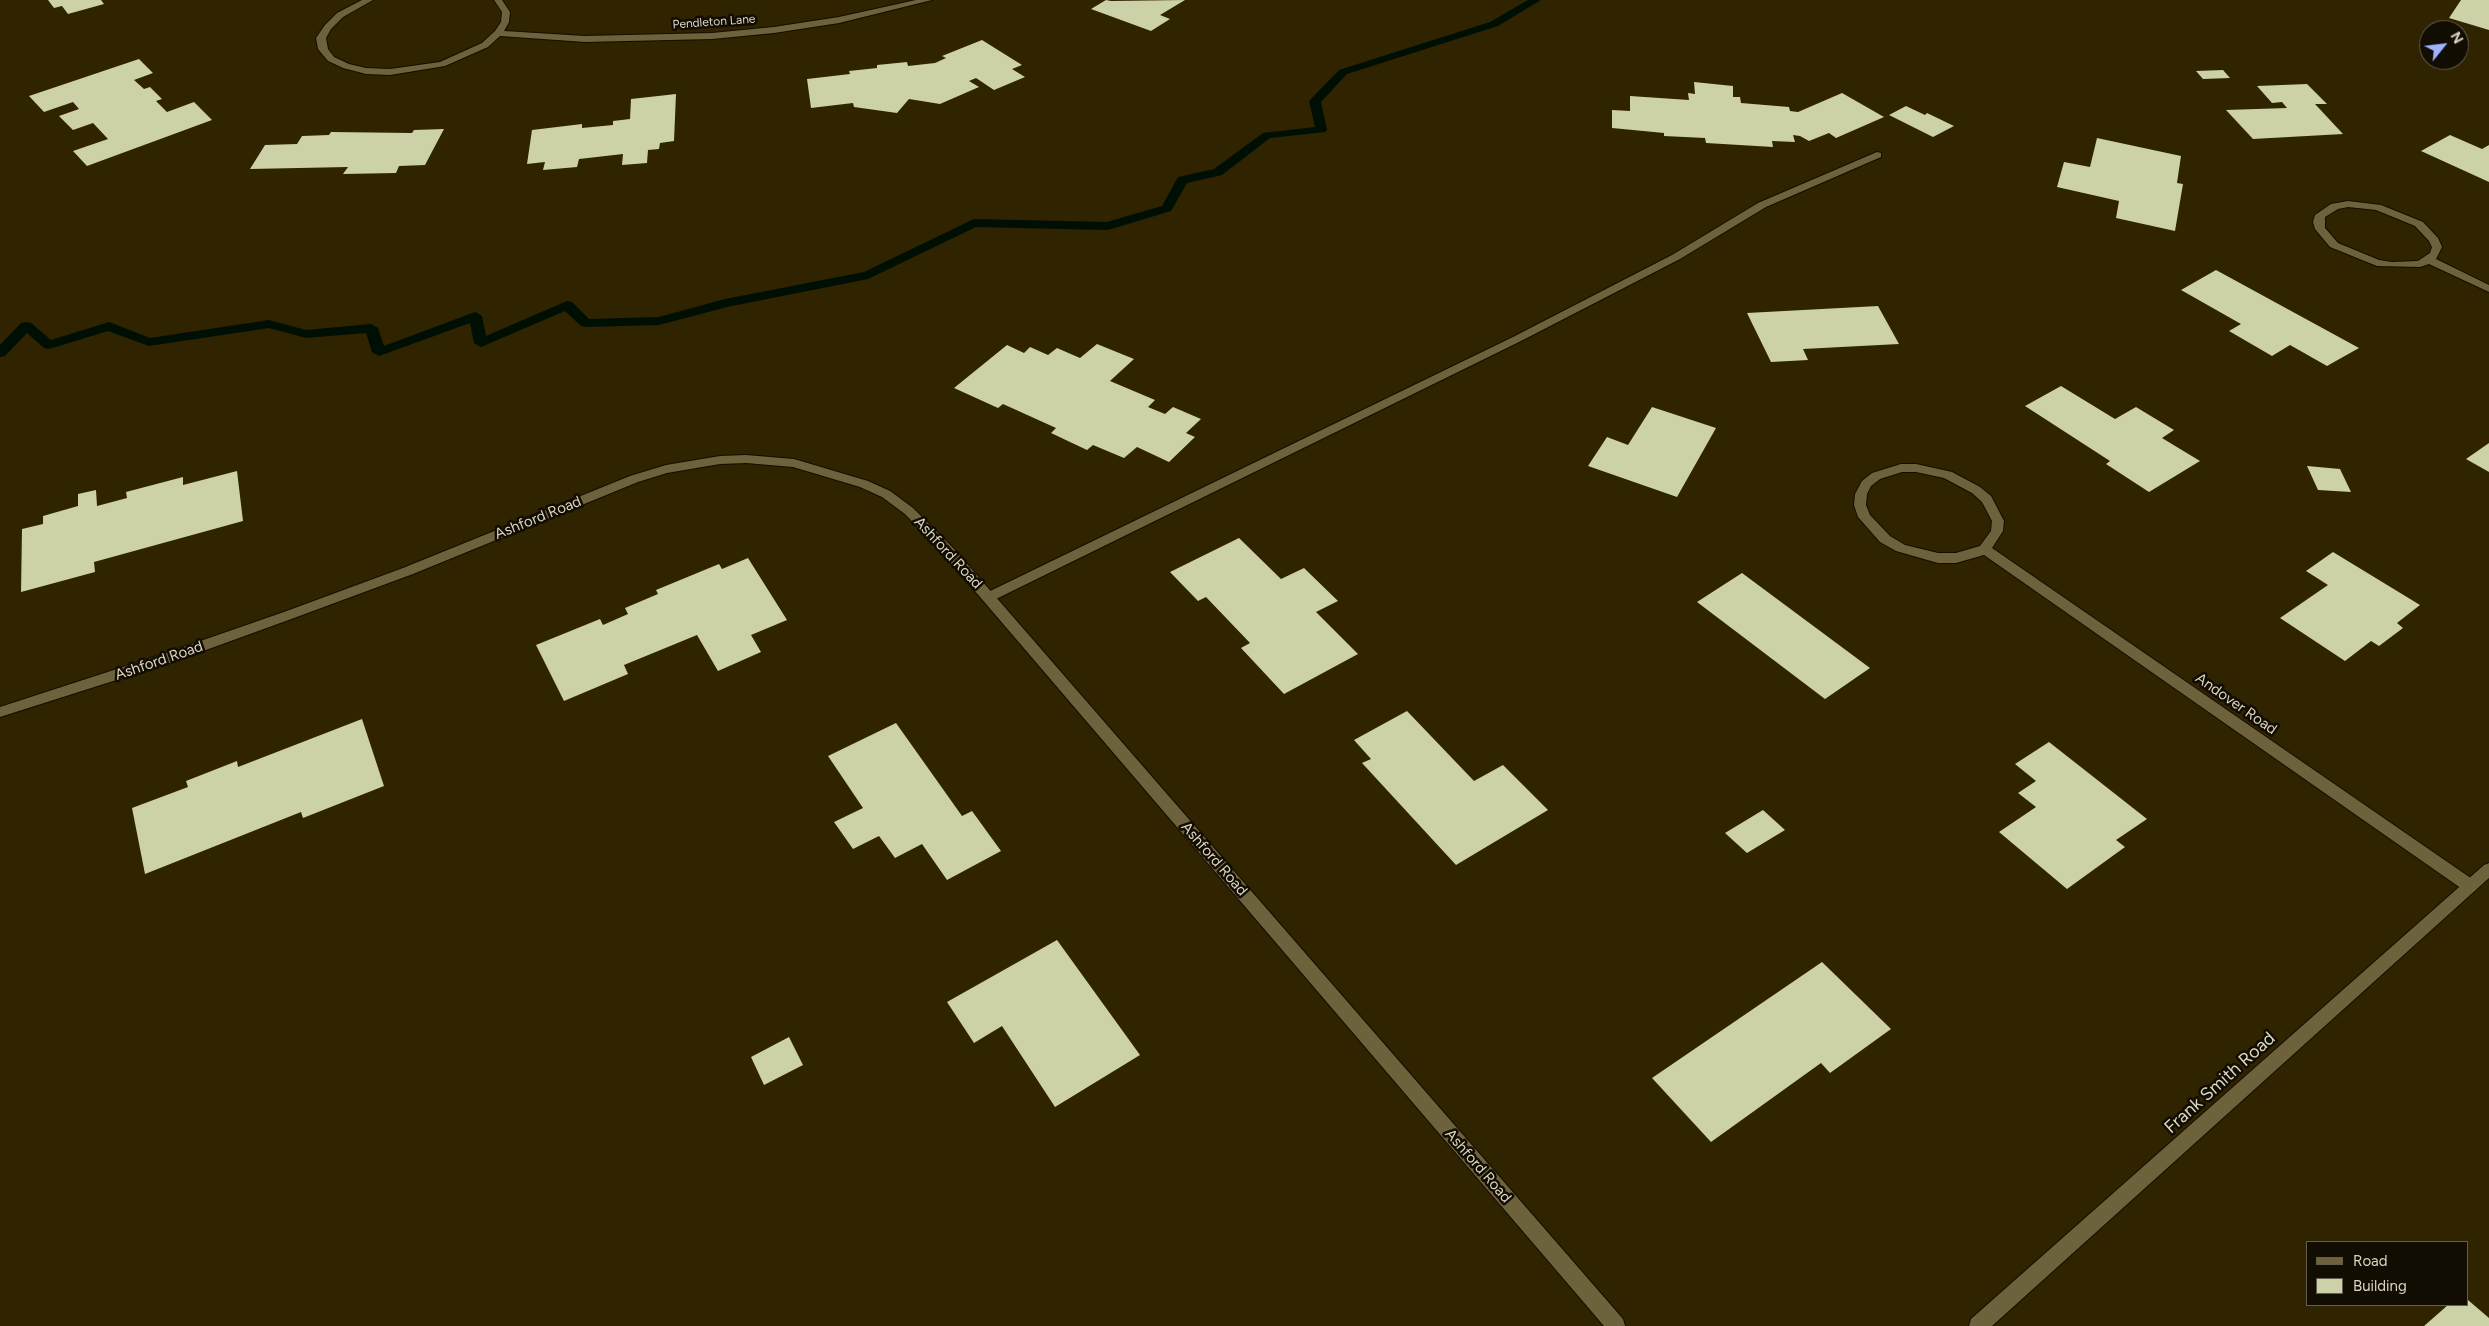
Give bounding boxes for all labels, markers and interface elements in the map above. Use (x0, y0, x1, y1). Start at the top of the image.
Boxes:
street label: Pendleton Lane (672, 12, 756, 32)
north arrow (2419, 20, 2469, 70)
text: N (2447, 29, 2467, 47)
street label: Ashford Road (492, 492, 584, 544)
street label: Ashford Road (910, 513, 986, 593)
street label: Ashford Road (113, 638, 205, 684)
street label: Andover Road (2192, 669, 2280, 739)
street label: Ashford Road (1177, 818, 1251, 900)
street label: Frank Smith Road (2160, 1028, 2280, 1138)
street label: Ashford Road (1441, 1125, 1515, 1207)
legend (2306, 1241, 2469, 1306)
text: Road (2353, 1252, 2388, 1270)
text: Building (2353, 1277, 2407, 1295)

